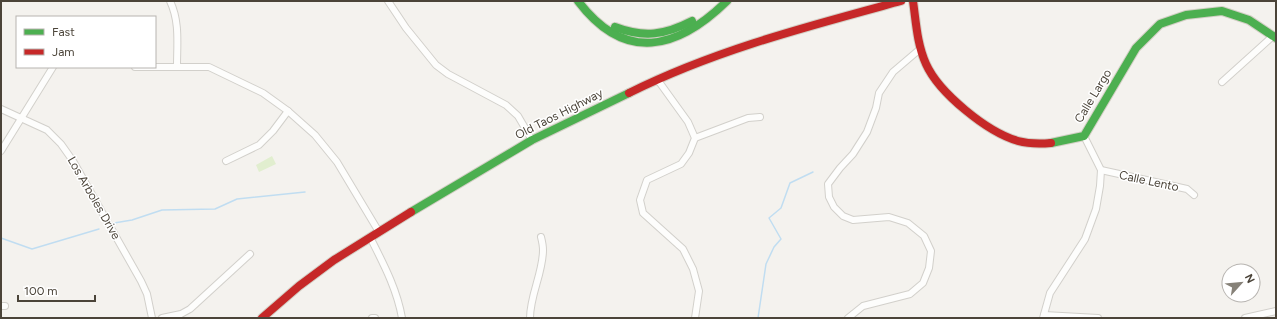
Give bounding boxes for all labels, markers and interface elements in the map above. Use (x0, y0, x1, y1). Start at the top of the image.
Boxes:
legend (16, 16, 156, 68)
text: Fast (52, 25, 75, 39)
text: Jam (52, 45, 75, 59)
street label: Calle Largo (1072, 67, 1114, 125)
street label: Old Taos Highway (513, 86, 606, 142)
street label: Los Arboles Drive (65, 154, 124, 242)
street label: Calle Lento (1118, 168, 1180, 194)
north arrow (1221, 263, 1261, 303)
text: N (1242, 272, 1257, 285)
scale bar (18, 277, 95, 303)
text: 100 m (24, 284, 58, 298)

